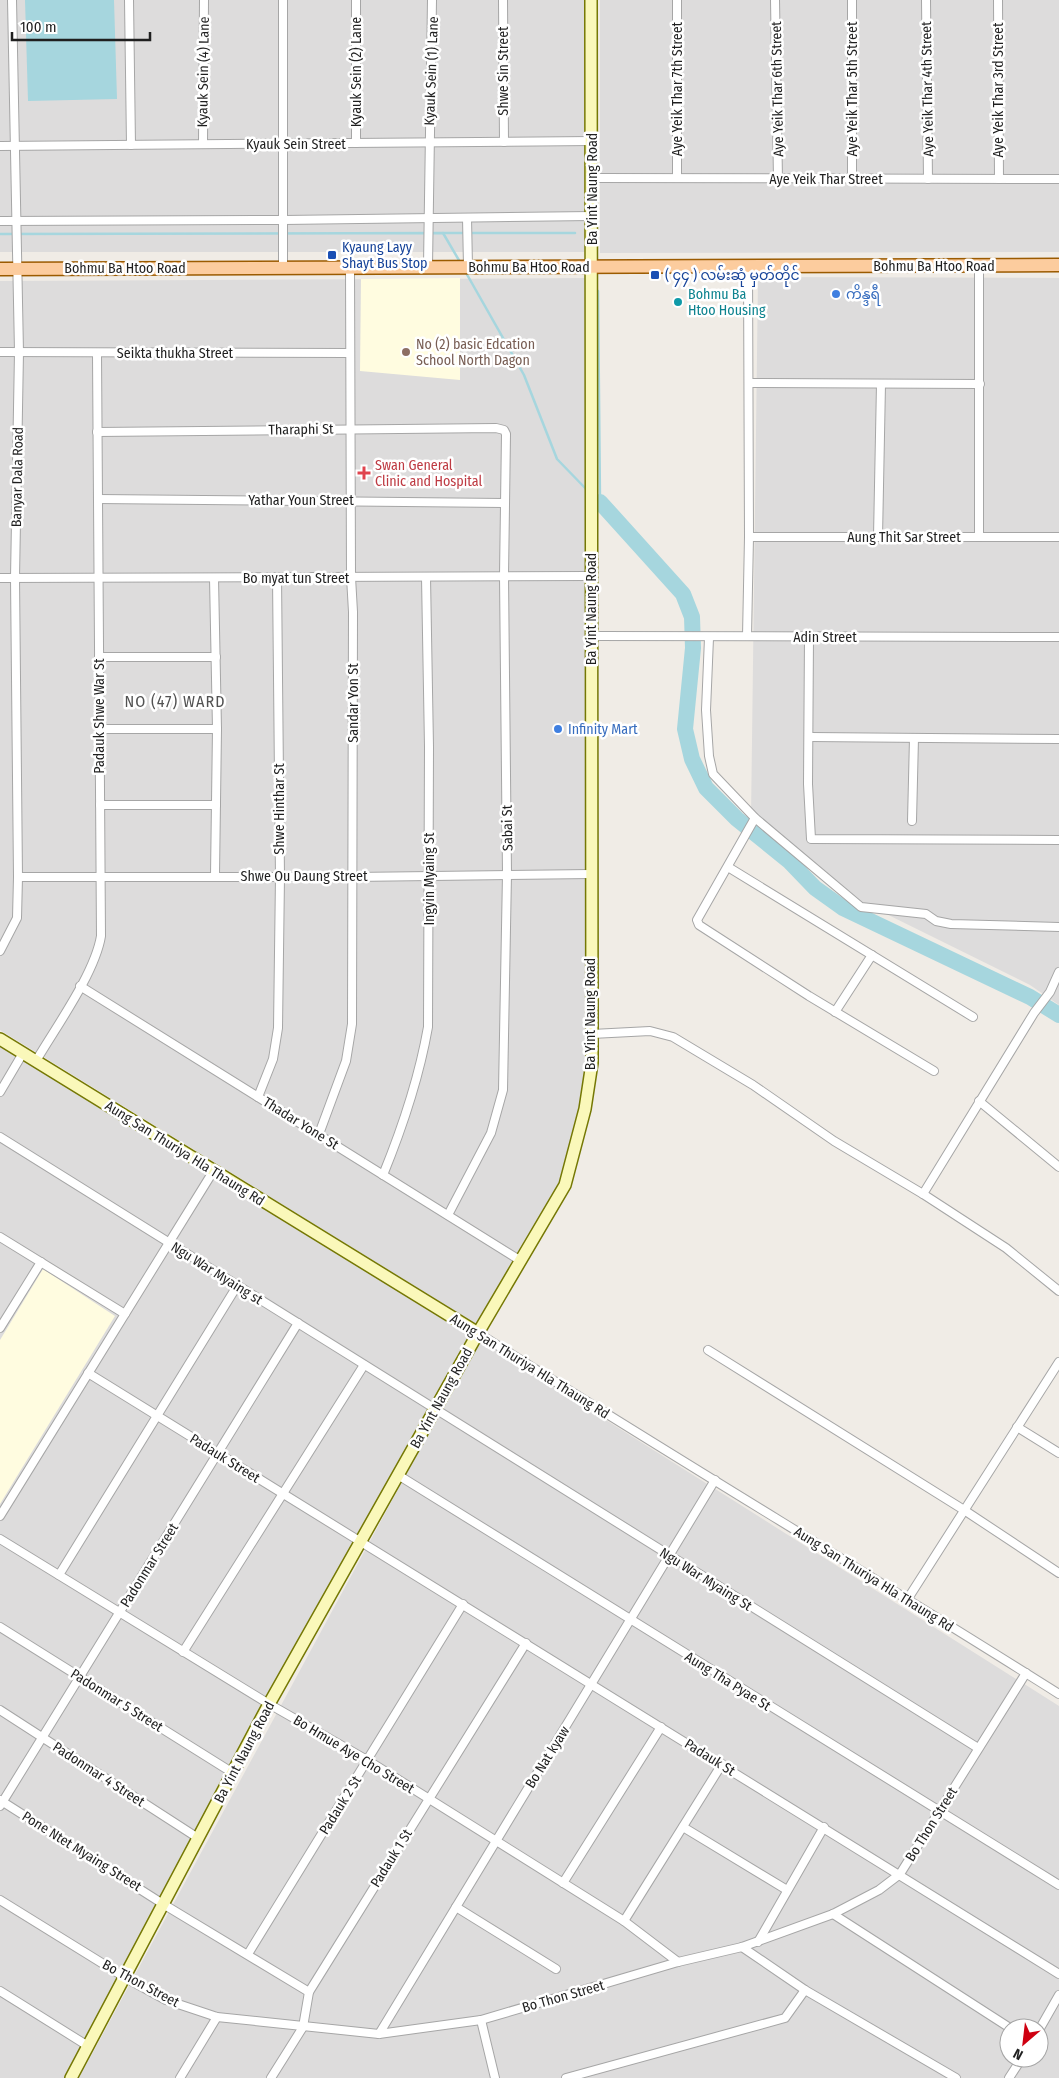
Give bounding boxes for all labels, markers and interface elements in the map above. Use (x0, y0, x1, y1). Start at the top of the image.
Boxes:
scale bar (12, 10, 150, 42)
street label: Kyauk Sein (4) Lane (194, 16, 213, 128)
street label: Kyauk Sein (1) Lane (421, 16, 442, 126)
street label: Kyauk Sein (2) Lane (348, 17, 365, 127)
text: 100 m (20, 18, 57, 36)
street label: Aye Yeik Thar 7th Street (669, 21, 686, 156)
street label: Aye Yeik Thar 6th Street (768, 21, 787, 157)
street label: Aye Yeik Thar 5th Street (844, 21, 861, 157)
street label: Aye Yeik Thar 4th Street (918, 21, 937, 157)
street label: Aye Yeik Thar 3rd Street (990, 22, 1007, 158)
street label: Shwe Sin Street (495, 26, 512, 116)
street label: Ba Yint Naung Road (584, 133, 601, 245)
street label: Kyauk Sein Street (246, 136, 346, 153)
street label: Aye Yeik Thar Street (769, 171, 883, 188)
place label: Kyaung Layy Shayt Bus Stop (342, 239, 427, 272)
marker: Kyaung Layy Shayt Bus Stop (326, 249, 338, 261)
street label: Bohmu Ba Htoo Road (873, 258, 995, 275)
street label: Bohmu Ba Htoo Road (468, 259, 590, 276)
street label: Bohmu Ba Htoo Road (64, 260, 186, 277)
place label: ( ၄၄ ) လမ်းဆုံ မှတ်တိုင် (665, 265, 800, 287)
marker: ( ၄၄ ) လမ်းဆုံ မှတ်တိုင် (649, 269, 661, 281)
place label: ကိန္ဒရီ (846, 284, 882, 306)
place label: Bohmu Ba Htoo Housing (688, 286, 766, 319)
marker: ကိန္ဒရီ (830, 288, 842, 300)
marker: Bohmu Ba Htoo Housing (672, 296, 684, 308)
place label: No (2) basic Edcation School North Dagon (416, 336, 535, 369)
street label: Seikta thukha Street (117, 345, 234, 362)
marker: No (2) basic Edcation School North Dagon (400, 346, 412, 358)
street label: Tharaphi St (268, 420, 334, 439)
street label: Banyar Dala Road (8, 427, 27, 527)
place label: Swan General Clinic and Hospital (375, 457, 482, 490)
marker: Swan General Clinic and Hospital (357, 466, 371, 480)
street label: Yathar Youn Street (248, 492, 354, 509)
street label: Aung Thit Sar Street (847, 529, 961, 546)
street label: Ba Yint Naung Road (583, 553, 600, 665)
street label: Bo myat tun Street (243, 570, 350, 587)
street label: Adin Street (793, 629, 857, 646)
street label: Padauk Shwe War St (91, 658, 108, 774)
street label: Sandar Yon St (345, 663, 362, 743)
district label: NO (47) WARD (125, 692, 225, 711)
place label: Infinity Mart (568, 721, 638, 738)
marker: Infinity Mart (552, 723, 564, 735)
street label: Shwe Hinthar St (271, 763, 288, 855)
street label: Sabai St (499, 804, 516, 851)
street label: Ingyin Myaing St (421, 832, 438, 926)
street label: Shwe Ou Daung Street (241, 868, 368, 885)
street label: Ba Yint Naung Road (582, 958, 599, 1070)
street label: Thadar Yone St (260, 1093, 342, 1154)
street label: Aung San Thuriya Hla Thaung Rd (102, 1097, 268, 1210)
street label: Ngu War Myaing st (168, 1238, 266, 1309)
street label: Aung San Thuriya Hla Thaung Rd (447, 1310, 613, 1423)
street label: Ba Yint Naung Road (407, 1345, 476, 1452)
street label: Padauk Street (187, 1430, 263, 1487)
street label: Padonmar Street (117, 1520, 182, 1610)
street label: Aung San Thuriya Hla Thaung Rd (791, 1523, 957, 1636)
street label: Ngu War Myaing St (656, 1544, 755, 1615)
street label: Aung Tha Pyae St (682, 1648, 774, 1715)
street label: Padonmar 5 Street (67, 1665, 166, 1736)
street label: Ba Yint Naung Road (211, 1699, 278, 1806)
street label: Bo Hmue Aye Cho Street (290, 1712, 418, 1798)
street label: Bo Nat kyaw (522, 1723, 573, 1791)
street label: Padauk St (681, 1735, 739, 1780)
street label: Padonmar 4 Street (50, 1738, 148, 1811)
street label: Padauk 2 St (316, 1772, 365, 1838)
street label: Bo Thon Street (902, 1784, 961, 1865)
street label: Pone Ntet Myaing Street (19, 1808, 145, 1895)
street label: Padauk 1 St (367, 1826, 416, 1890)
street label: Bo Thon Street (99, 1956, 182, 2011)
street label: Bo Thon Street (520, 1977, 607, 2016)
north arrow (999, 2018, 1049, 2068)
text: N (1010, 2045, 1026, 2064)

